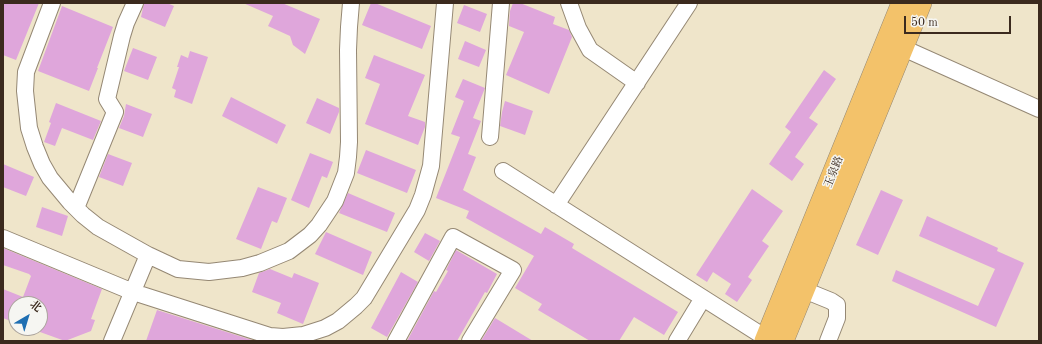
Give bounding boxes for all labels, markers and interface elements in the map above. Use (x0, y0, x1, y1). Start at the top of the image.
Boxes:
scale bar (906, 8, 1013, 34)
text: 50 m (911, 17, 938, 29)
street label: 玉泉路 (822, 154, 846, 190)
north arrow (8, 296, 48, 336)
text: 北 (27, 299, 43, 315)

